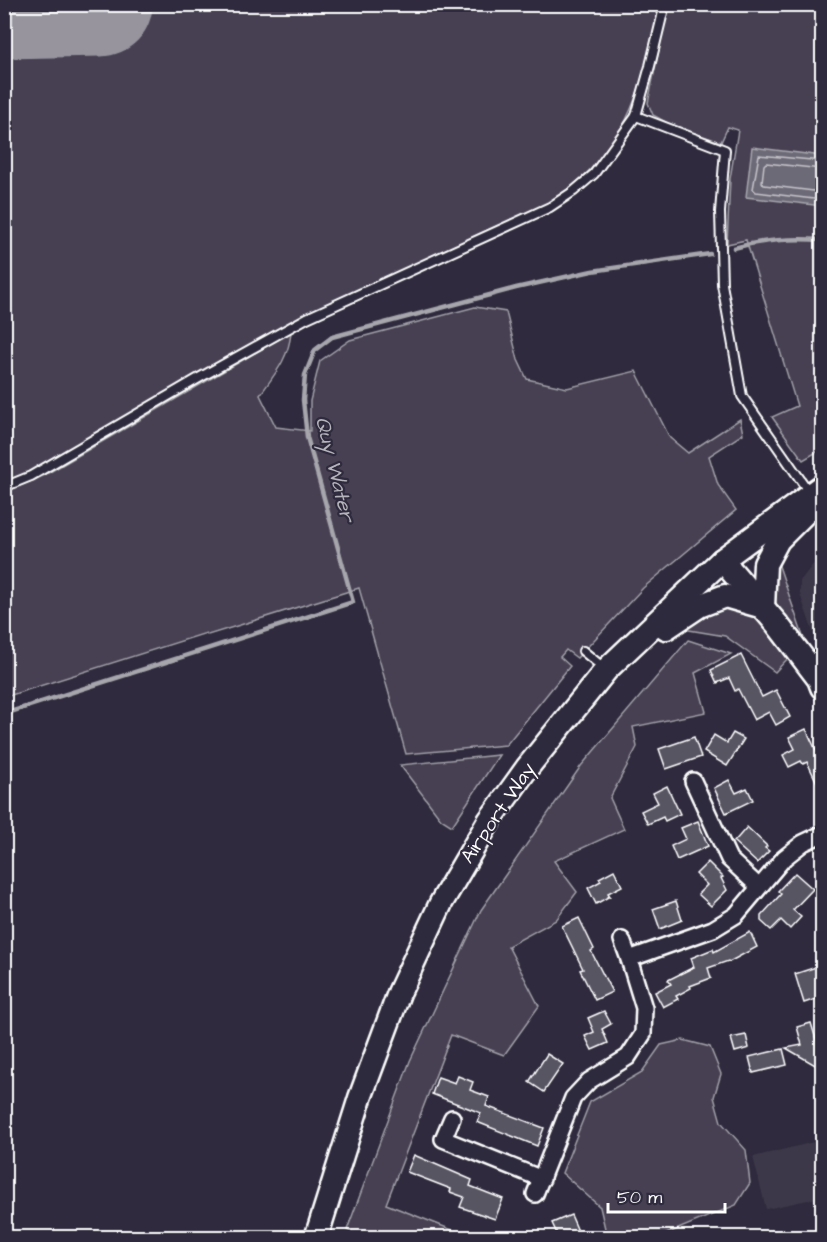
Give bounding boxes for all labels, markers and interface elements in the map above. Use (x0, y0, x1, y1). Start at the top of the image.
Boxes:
water label: Quy Water (307, 413, 363, 527)
street label: Airport Way (454, 757, 543, 870)
scale bar (608, 1176, 725, 1214)
text: 50 m (617, 1185, 662, 1210)

